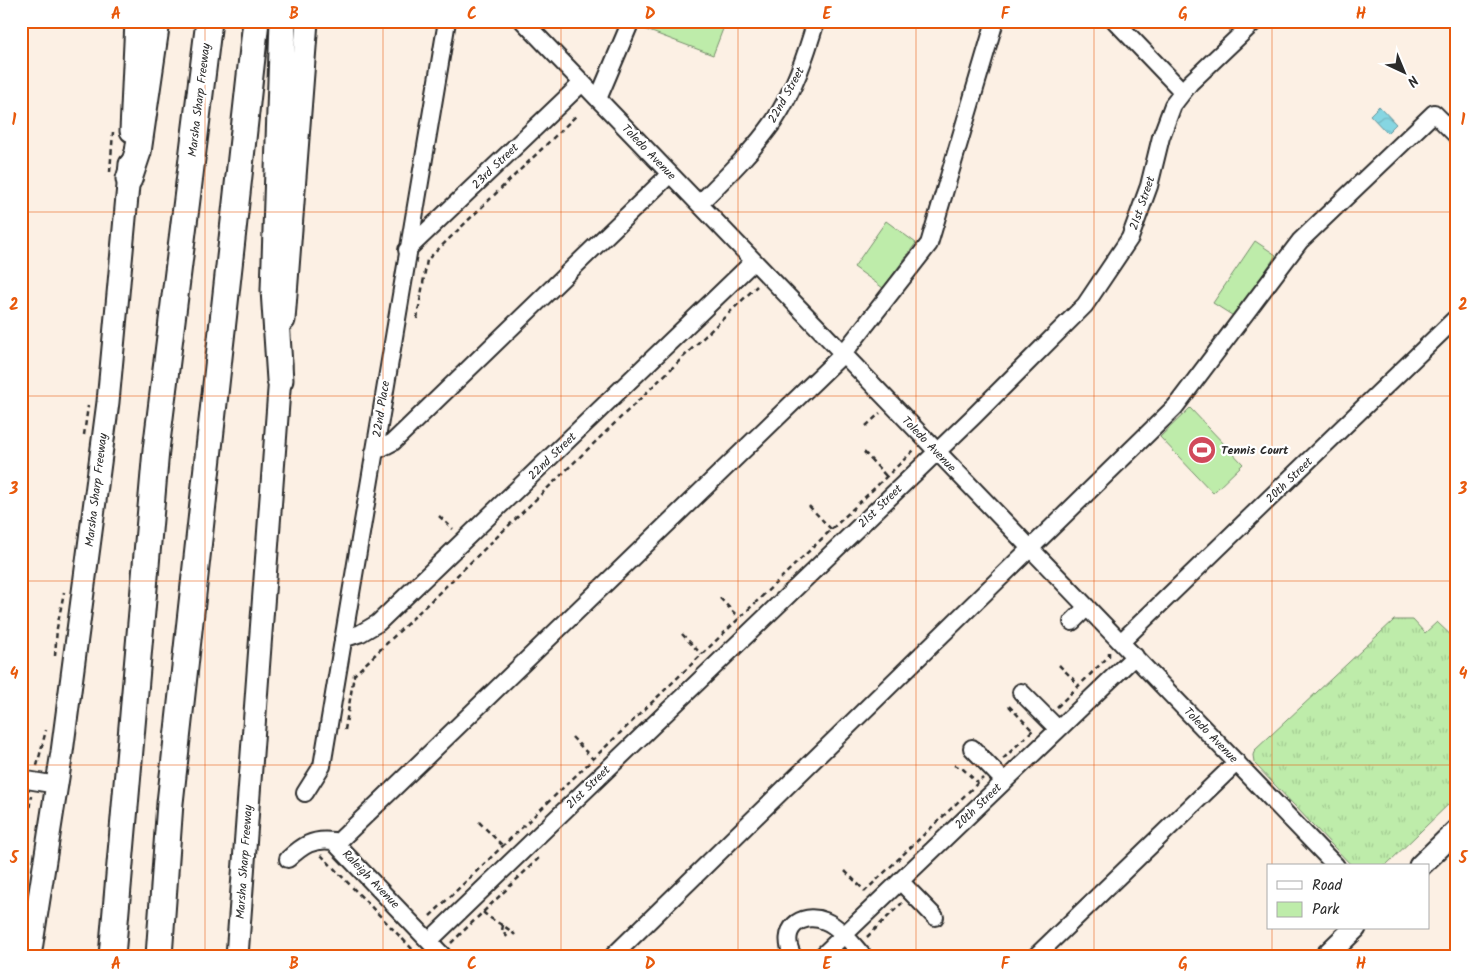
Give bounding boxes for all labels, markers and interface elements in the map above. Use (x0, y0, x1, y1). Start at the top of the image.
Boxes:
text: A (111, 2, 121, 27)
text: B (289, 2, 299, 27)
text: C (467, 2, 477, 27)
text: D (645, 2, 656, 27)
text: E (823, 2, 833, 27)
text: F (1001, 2, 1011, 27)
text: G (1178, 2, 1188, 27)
text: H (1356, 2, 1366, 27)
street label: Marsha Sharp Freeway (183, 42, 216, 158)
north arrow (1380, 48, 1430, 98)
street label: 22nd Street (763, 63, 810, 127)
text: N (1401, 70, 1423, 92)
text: 1 (12, 108, 17, 133)
text: 1 (1461, 108, 1466, 133)
street label: Toledo Avenue (617, 120, 681, 185)
street label: 23rd Street (468, 139, 523, 194)
street label: 21st Street (1124, 173, 1161, 233)
text: 2 (9, 293, 19, 318)
text: 2 (1458, 293, 1468, 318)
street label: 22nd Place (368, 379, 395, 439)
street label: Toledo Avenue (897, 412, 961, 477)
street label: 22nd Street (524, 428, 581, 485)
street label: Marsha Sharp Freeway (80, 432, 113, 548)
sports icon: Tennis Court (1187, 435, 1217, 465)
place label: Tennis Court (1221, 441, 1289, 460)
street label: 20th Street (1261, 453, 1318, 508)
text: 3 (9, 477, 19, 502)
text: 3 (1458, 477, 1468, 502)
street label: 21st Street (854, 480, 907, 533)
text: 4 (10, 662, 19, 687)
text: 4 (1459, 662, 1468, 687)
street label: Toledo Avenue (1179, 703, 1243, 768)
street label: 21st Street (562, 761, 615, 814)
street label: 20th Street (950, 779, 1007, 834)
street label: Marsha Sharp Freeway (231, 804, 258, 920)
street label: Raleigh Avenue (337, 845, 404, 914)
text: 5 (9, 846, 20, 871)
text: 5 (1458, 846, 1469, 871)
legend (1267, 864, 1430, 930)
text: Road (1312, 874, 1343, 898)
text: Park (1312, 898, 1340, 922)
text: A (111, 952, 121, 977)
text: B (289, 952, 299, 977)
text: C (467, 952, 477, 977)
text: D (645, 952, 656, 977)
text: E (823, 952, 833, 977)
text: F (1001, 952, 1011, 977)
text: G (1178, 952, 1188, 977)
text: H (1356, 952, 1366, 977)

